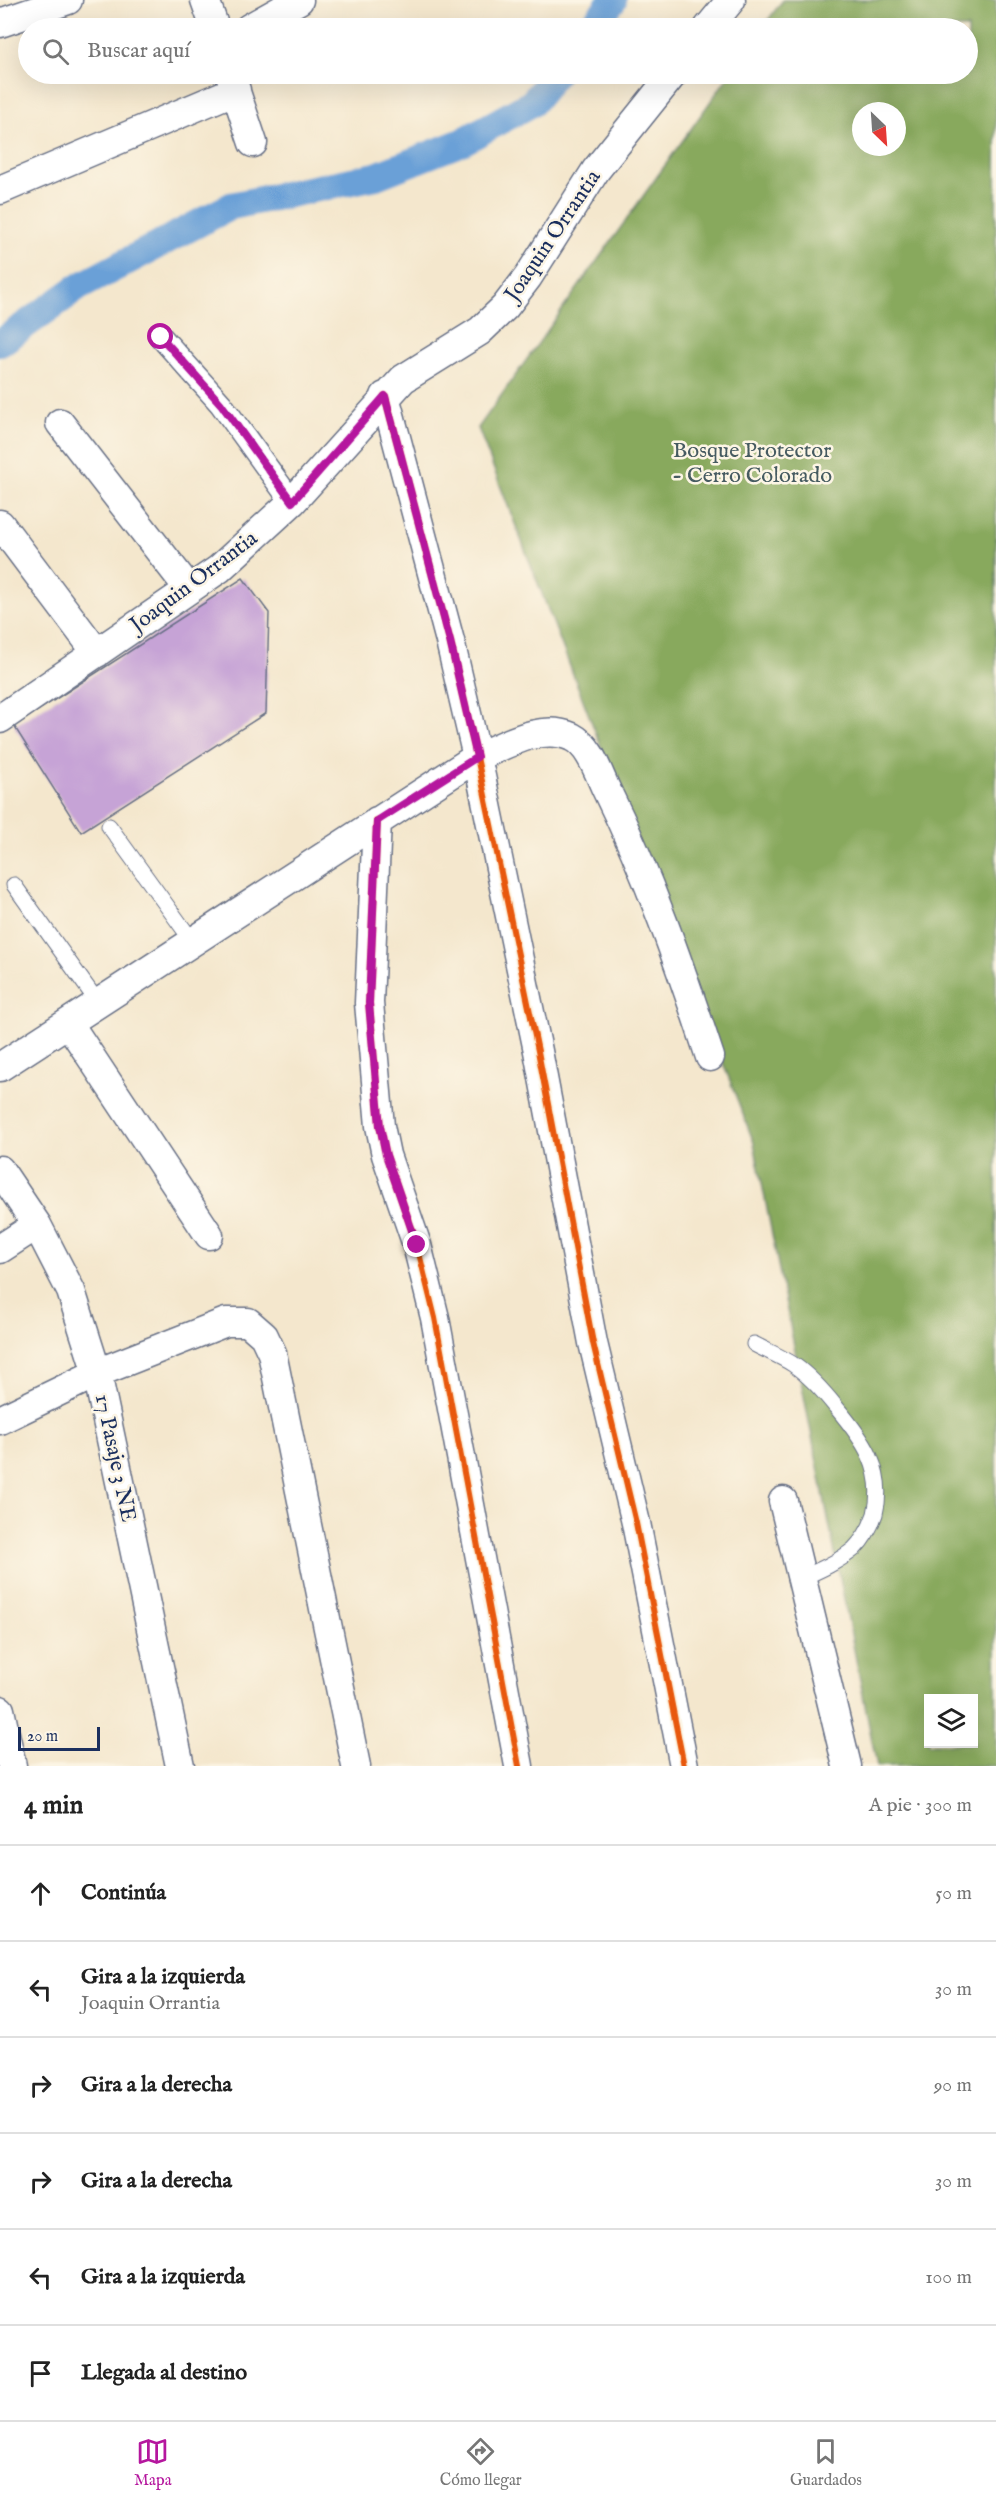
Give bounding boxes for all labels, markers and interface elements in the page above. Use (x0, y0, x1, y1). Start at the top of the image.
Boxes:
search box (18, 18, 978, 84)
icon: search (39, 35, 72, 68)
text: Buscar aquí (87, 37, 190, 65)
north arrow (852, 102, 906, 156)
street label: Joaquin Orrantia (497, 164, 608, 310)
route start (147, 323, 173, 349)
park label: Bosque Protector - Cerro Colorado (672, 437, 832, 490)
street label: Joaquin Orrantia (122, 525, 264, 641)
route end (403, 1231, 429, 1257)
street label: 17 Pasaje 3 NE (88, 1391, 142, 1525)
map controls (924, 1694, 978, 1748)
button: layers (924, 1694, 978, 1748)
scale bar (18, 1724, 100, 1752)
text: 20 m (27, 1727, 58, 1747)
text: 4 min (24, 1789, 83, 1822)
text: A pie · 300 m (869, 1793, 972, 1818)
icon: ahead (24, 1877, 57, 1910)
text: Continúa (81, 1879, 166, 1907)
text: 50 m (935, 1881, 972, 1906)
text: Gira a la izquierda (81, 1963, 245, 1991)
icon: left (24, 1973, 57, 2006)
text: 30 m (935, 1977, 972, 2002)
text: Joaquin Orrantia (81, 1991, 220, 2016)
icon: right (24, 2069, 57, 2102)
text: Gira a la derecha (81, 2071, 232, 2099)
text: 90 m (934, 2073, 972, 2098)
icon: right (24, 2165, 57, 2198)
text: Gira a la derecha (81, 2167, 232, 2195)
text: 30 m (935, 2169, 972, 2194)
icon: left (24, 2261, 57, 2294)
text: Gira a la izquierda (81, 2263, 245, 2291)
text: 100 m (925, 2265, 972, 2290)
icon: arrive (24, 2357, 57, 2390)
text: Llegada al destino (81, 2359, 247, 2387)
tab: Mapa (134, 2435, 172, 2491)
tab: Cómo llegar (440, 2435, 522, 2491)
tab: Guardados (790, 2435, 862, 2491)

